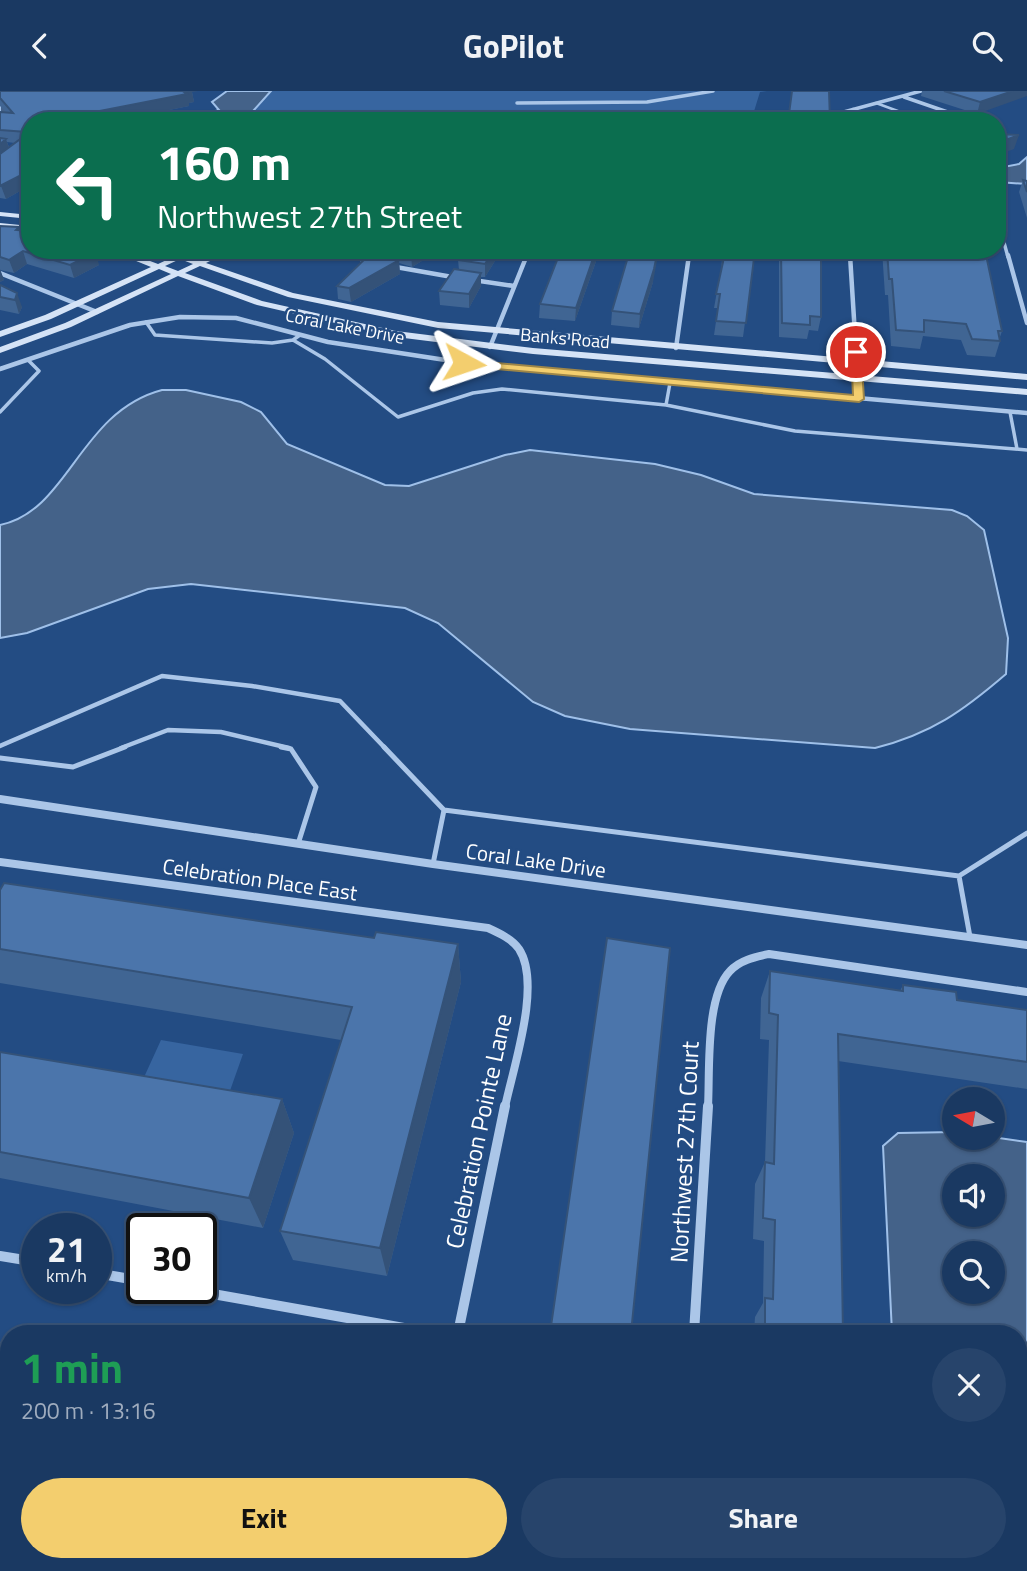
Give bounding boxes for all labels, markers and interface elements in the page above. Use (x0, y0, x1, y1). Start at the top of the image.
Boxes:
text: GoPilot (463, 22, 564, 70)
icon: back (21, 27, 59, 65)
icon: search (968, 27, 1006, 65)
text: 160 m (157, 124, 291, 199)
icon: left (42, 140, 133, 231)
text: Northwest 27th Street (157, 192, 462, 240)
street label: Coral Lake Drive (283, 301, 407, 351)
street label: Banks Road (519, 321, 611, 355)
pin (826, 322, 886, 382)
position arrow (427, 326, 501, 400)
icon: arrive (837, 333, 875, 371)
street label: Coral Lake Drive (464, 834, 608, 886)
street label: Celebration Place East (161, 849, 360, 909)
street label: Celebration Pointe Lane (436, 1010, 520, 1252)
street label: Northwest 27th Court (660, 1040, 708, 1264)
north arrow (942, 1087, 1004, 1150)
map controls (942, 1087, 1005, 1304)
button: sound (942, 1164, 1005, 1227)
speed limit sign: 30 (126, 1213, 217, 1304)
text: 21 (47, 1222, 86, 1276)
button: search (942, 1241, 1005, 1304)
text: km/h (46, 1262, 87, 1289)
text: 1 min (21, 1335, 123, 1399)
button: close (932, 1348, 1006, 1422)
text: 200 m · 13:16 (21, 1393, 156, 1428)
button: Exit (21, 1478, 507, 1558)
button: Share (521, 1478, 1006, 1558)

